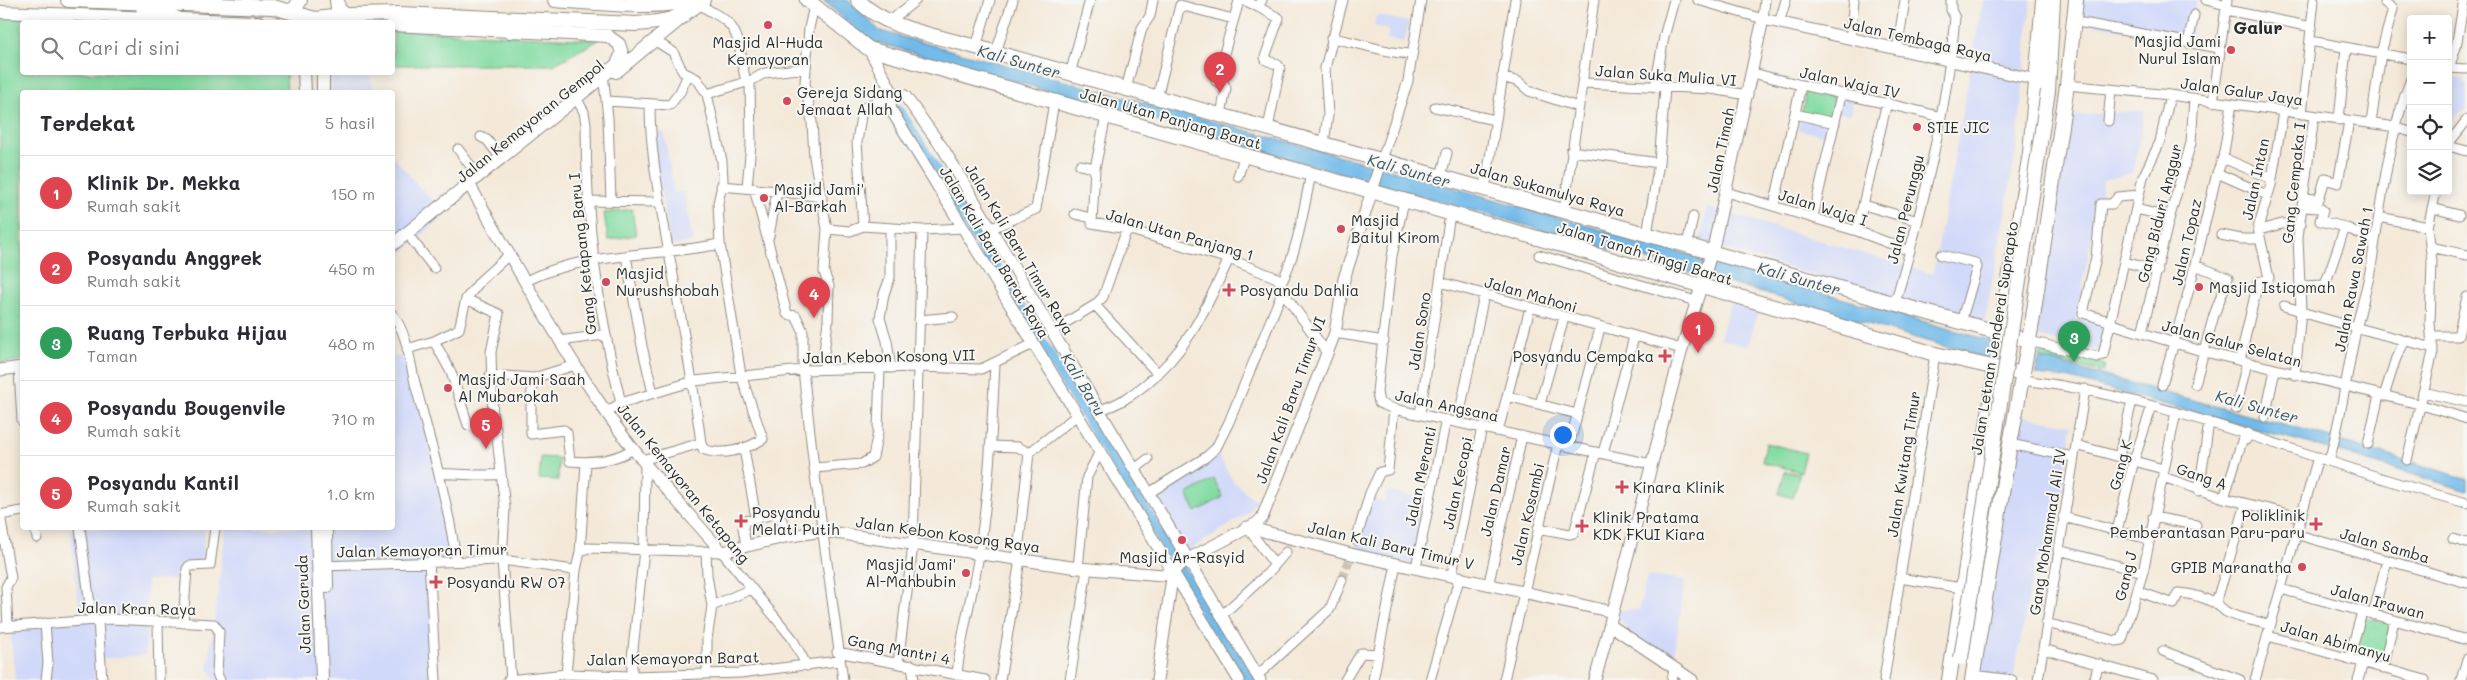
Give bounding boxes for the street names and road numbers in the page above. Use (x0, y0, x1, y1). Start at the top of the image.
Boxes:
street label: Jalan Tembaga Raya (1842, 12, 1994, 66)
street label: Jalan Kemayoran Gempol (452, 55, 608, 187)
street label: Jalan Suka Mulia VI (1595, 60, 1738, 90)
street label: Jalan Waja IV (1798, 62, 1902, 102)
street label: Jalan Galur Jaya (2180, 73, 2304, 109)
street label: Jalan Utan Panjang Barat (1078, 82, 1264, 154)
street label: Jalan Timah (1701, 106, 1739, 194)
street label: Gang Cempaka I (2277, 121, 2309, 244)
street label: Jalan Intan (2237, 136, 2273, 222)
street label: Gang Biduri Anggur (2132, 141, 2186, 285)
street label: Jalan Perunggu (1882, 152, 1928, 266)
street label: Jalan Sukamulya Raya (1468, 157, 1628, 221)
street label: Jalan Kali Baru Timur Raya (961, 160, 1079, 338)
street label: Jalan Kali Baru Barat Raya (936, 162, 1054, 342)
street label: Gang Ketapang Baru I (564, 172, 600, 336)
street label: Jalan Waja I (1776, 184, 1870, 230)
street label: Jalan Topaz (2166, 197, 2206, 287)
street label: Jalan Utan Panjang 1 (1104, 203, 1256, 265)
street label: Jalan Rawa Sawah 1 (2329, 205, 2377, 353)
street label: Jalan Tanah Tinggi Barat (1555, 217, 1735, 289)
street label: Jalan Letnan Jenderal Suprapto (1966, 220, 2022, 456)
street label: Jalan Mahoni (1482, 271, 1580, 317)
street label: Jalan Sono (1403, 291, 1435, 371)
street label: Jalan Kali Baru Timur VI (1250, 313, 1330, 486)
street label: Jalan Galur Selatan (2160, 315, 2304, 371)
street label: Jalan Kebon Kosong VII (803, 344, 976, 368)
street label: Jalan Angsana (1393, 384, 1501, 426)
street label: Jalan Kwitang Timur (1882, 390, 1924, 538)
street label: Jalan Kemayoran Ketapang (613, 399, 755, 567)
street label: Jalan Meranti (1400, 424, 1440, 528)
street label: Jalan Kecapi (1437, 435, 1477, 531)
street label: Gang K (2104, 438, 2136, 492)
street label: Jalan Damar (1475, 444, 1515, 538)
street label: Gang Mohammad Ali IV (2024, 447, 2070, 617)
street label: Gang A (2174, 458, 2230, 494)
street label: Jalan Kosambi (1505, 461, 1549, 567)
street label: Jalan Kebon Kosong Raya (855, 511, 1041, 557)
street label: Jalan Kali Baru Timur V (1306, 516, 1476, 574)
street label: Jalan Samba (2338, 523, 2432, 567)
street label: Jalan Kemayoran Timur (336, 539, 508, 561)
street label: Gang J (2109, 548, 2141, 603)
street label: Jalan Garuda (291, 554, 315, 654)
street label: Jalan Irawan (2329, 579, 2427, 623)
street label: Jalan Kran Raya (77, 597, 197, 619)
street label: Jalan Abimanyu (2278, 616, 2394, 666)
street label: Gang Mantri 4 (846, 629, 952, 669)
street label: Jalan Kemayoran Barat (587, 646, 759, 670)

